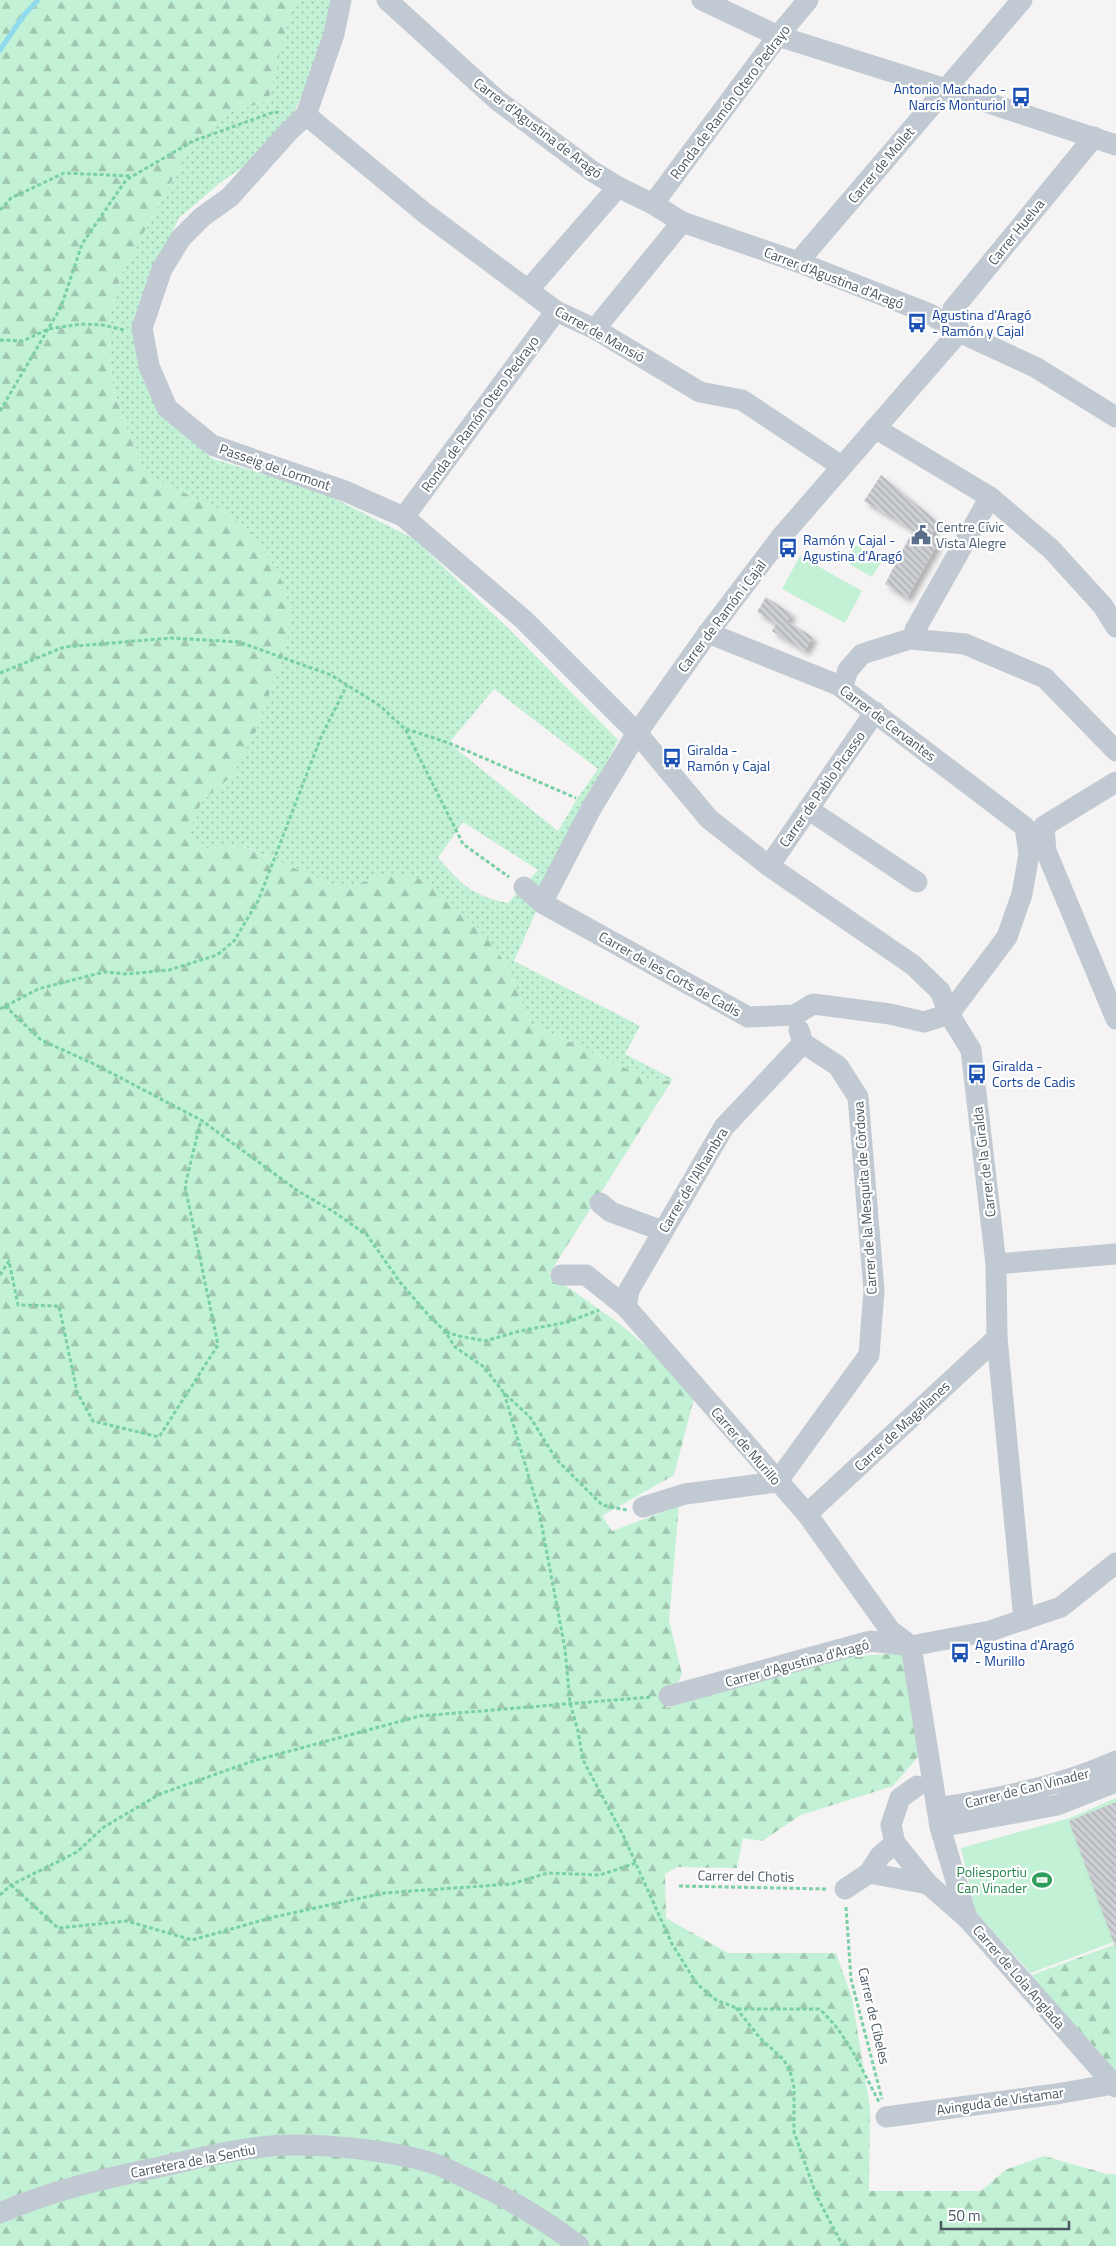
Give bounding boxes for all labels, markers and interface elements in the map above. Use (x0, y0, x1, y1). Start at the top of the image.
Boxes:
street label: Ronda de Ramón Otero Pedrayo (664, 20, 795, 183)
street label: Carrer d'Agustina de Aragó (470, 72, 607, 183)
place label: Antonio Machado - Narcís Monturiol (893, 78, 1006, 115)
bus stop icon: Antonio Machado - Narcís Monturiol (1010, 86, 1032, 108)
street label: Carrer de Mollet (842, 122, 919, 208)
street label: Carrer Huelva (982, 194, 1049, 269)
street label: Carrer d'Agustina d'Aragó (761, 241, 907, 314)
street label: Carrer de Mansió (551, 300, 649, 367)
place label: Agustina d'Aragó - Ramón y Cajal (932, 304, 1031, 341)
bus stop icon: Agustina d'Aragó - Ramón y Cajal (906, 312, 928, 334)
street label: Ronda de Ramón Otero Pedrayo (416, 331, 544, 496)
street label: Passeig de Lormont (217, 438, 334, 495)
place label: Centre Cívic Vista Alegre (936, 516, 1006, 553)
public building icon: Centre Cívic Vista Alegre (910, 524, 932, 546)
place label: Ramón y Cajal - Agustina d'Aragó (803, 529, 902, 566)
bus stop icon: Ramón y Cajal - Agustina d'Aragó (777, 537, 799, 559)
street label: Carrer de Ramón i Cajal (672, 555, 771, 676)
street label: Carrer de Cervantes (836, 679, 941, 766)
street label: Carrer de Pablo Picasso (773, 726, 870, 851)
place label: Giralda - Ramón y Cajal (687, 739, 770, 776)
bus stop icon: Giralda - Ramón y Cajal (661, 747, 683, 769)
street label: Carrer de les Corts de Cadis (595, 926, 745, 1022)
place label: Giralda - Corts de Cadis (992, 1055, 1075, 1092)
bus stop icon: Giralda - Corts de Cadis (966, 1063, 988, 1085)
street label: Carrer de la Mesquita de Còrdova (847, 1101, 882, 1295)
street label: Carrer de la Giralda (966, 1106, 1001, 1219)
street label: Carrer de l'Alhambra (653, 1123, 732, 1236)
street label: Carrer de Magallanes (849, 1376, 954, 1476)
street label: Carrer de Murillo (706, 1402, 786, 1489)
street label: Carrer d'Agustina d'Aragó (723, 1633, 871, 1692)
place label: Agustina d'Aragó - Murillo (975, 1634, 1074, 1671)
bus stop icon: Agustina d'Aragó - Murillo (949, 1642, 971, 1664)
street label: Carrer de Can Vinader (963, 1762, 1091, 1813)
place label: Poliesportiu Can Vinader (956, 1861, 1027, 1898)
street label: Carrer del Chotis (697, 1864, 795, 1887)
sports icon: Poliesportiu Can Vinader (1031, 1869, 1053, 1891)
street label: Carrer de Lola Anglada (968, 1920, 1071, 2033)
street label: Carrer de Cibeles (853, 1965, 896, 2066)
street label: Avinguda de Vistamar (935, 2081, 1065, 2120)
street label: Carretera de la Sentiu (129, 2138, 257, 2183)
scale bar (941, 2198, 1068, 2230)
text: 50 m (948, 2204, 981, 2227)

